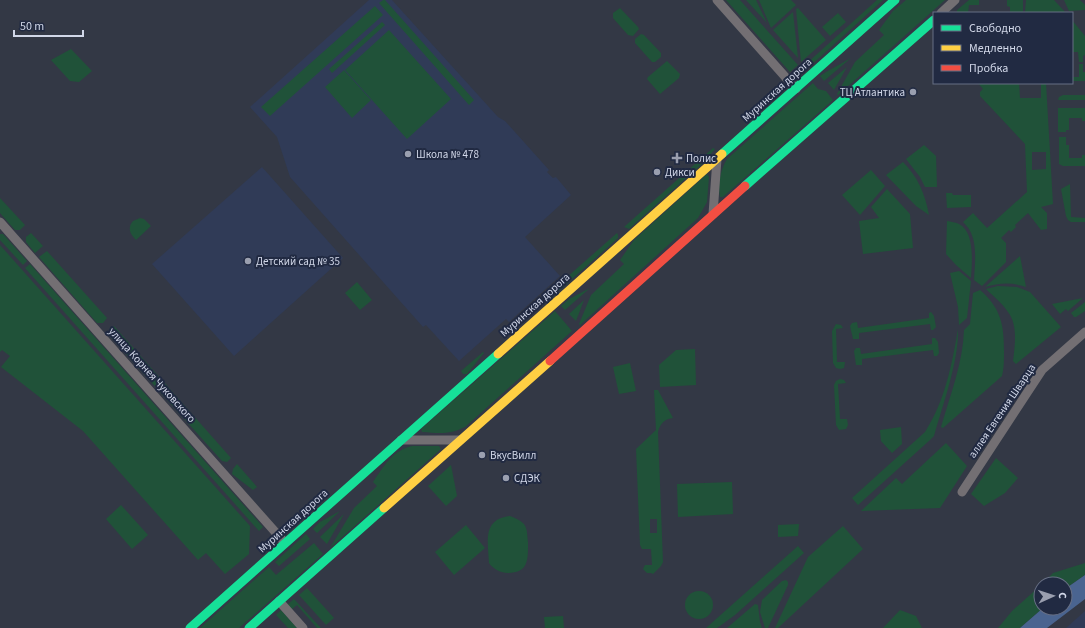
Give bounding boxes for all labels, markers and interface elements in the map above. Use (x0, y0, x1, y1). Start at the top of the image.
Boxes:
scale bar (14, 12, 83, 38)
legend (933, 12, 1073, 84)
text: 50 m (20, 18, 44, 35)
text: Свободно (969, 20, 1021, 37)
text: Медленно (969, 40, 1023, 57)
street label: Муринская дорога (739, 55, 815, 125)
text: Пробка (969, 60, 1008, 77)
place label: ТЦ Атлантика (840, 85, 905, 100)
marker: ТЦ Атлантика (908, 87, 918, 97)
place label: Школа № 478 (416, 147, 479, 162)
marker: Школа № 478 (403, 149, 413, 159)
place label: Полис (686, 151, 716, 166)
marker: Полис (671, 152, 683, 164)
place label: Дикси (665, 165, 695, 180)
marker: Дикси (652, 167, 662, 177)
place label: Детский сад № 35 (256, 254, 340, 269)
marker: Детский сад № 35 (243, 256, 253, 266)
street label: Муринская дорога (497, 270, 573, 340)
street label: улица Корнея Чуковского (105, 324, 199, 426)
street label: аллея Евгения Шварца (965, 361, 1039, 461)
place label: ВкусВилл (490, 448, 536, 463)
marker: ВкусВилл (477, 450, 487, 460)
place label: СДЭК (514, 471, 541, 486)
marker: СДЭК (501, 473, 511, 483)
street label: Муринская дорога (255, 486, 331, 556)
north arrow (1033, 576, 1073, 616)
text: С (1055, 592, 1070, 600)

